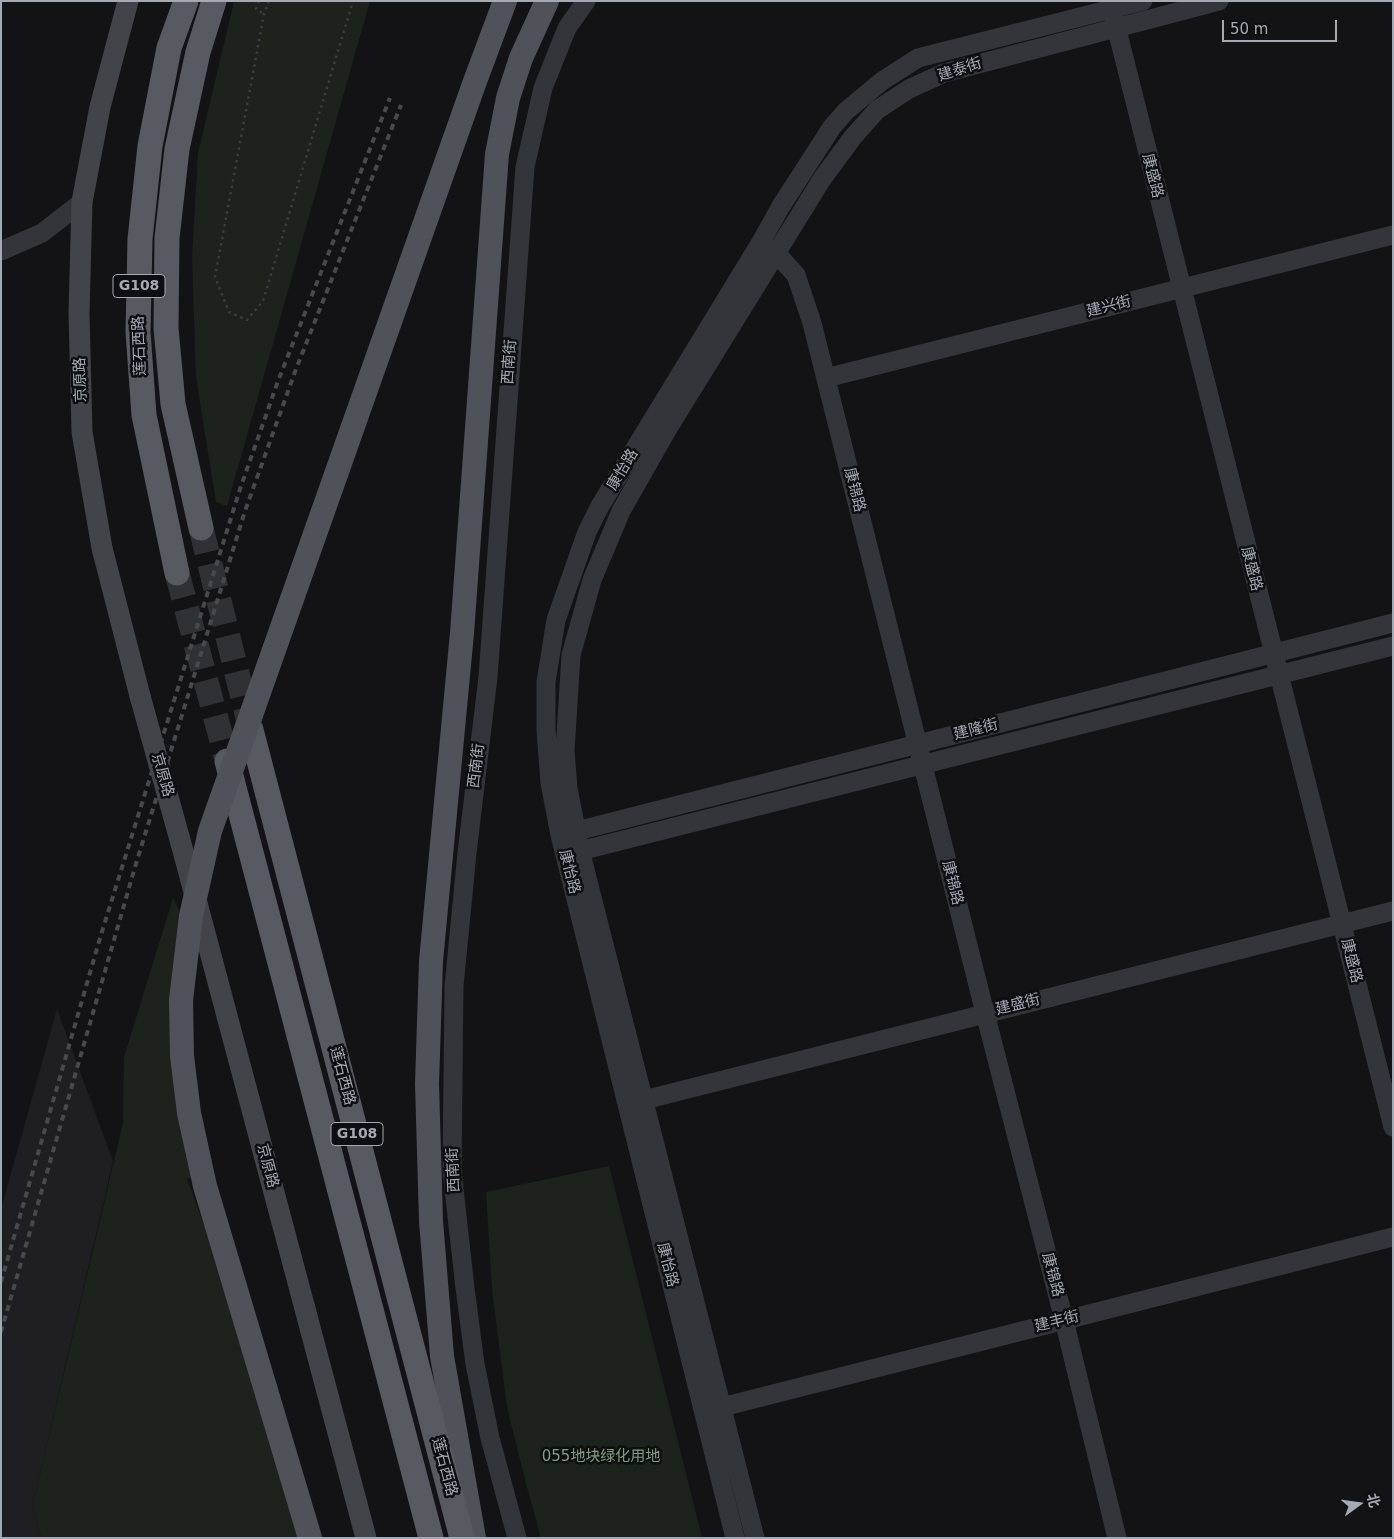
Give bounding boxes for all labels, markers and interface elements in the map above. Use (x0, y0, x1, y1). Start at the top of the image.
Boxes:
scale bar (1224, 10, 1339, 42)
text: 50 m (1230, 20, 1268, 38)
street label: 建泰街 (936, 54, 984, 86)
street label: 康盛路 (1138, 152, 1166, 200)
road number: G108 (113, 274, 165, 298)
street label: 建兴街 (1085, 293, 1133, 321)
street label: 莲石西路 (130, 316, 150, 376)
street label: 西南街 (499, 339, 521, 385)
street label: 京原路 (71, 357, 91, 403)
street label: 康怡路 (604, 446, 642, 494)
street label: 康锦路 (840, 466, 868, 514)
street label: 康盛路 (1237, 545, 1265, 593)
street label: 建隆街 (952, 716, 1000, 744)
street label: 西南街 (465, 743, 489, 789)
street label: 京原路 (147, 751, 177, 799)
street label: 康怡路 (555, 848, 583, 896)
street label: 康锦路 (938, 859, 966, 907)
street label: 康盛路 (1337, 937, 1365, 985)
street label: 建盛街 (994, 991, 1042, 1019)
street label: 莲石西路 (326, 1045, 358, 1107)
road number: G108 (331, 1122, 383, 1146)
street label: 京原路 (252, 1142, 282, 1190)
street label: 西南街 (444, 1147, 464, 1193)
street label: 康怡路 (653, 1241, 681, 1289)
street label: 康锦路 (1037, 1251, 1067, 1299)
street label: 建丰街 (1033, 1308, 1081, 1336)
street label: 莲石西路 (428, 1436, 460, 1498)
park label: 055地块绿化用地 (542, 1448, 660, 1466)
north arrow (1334, 1479, 1384, 1529)
text: 北 (1364, 1492, 1383, 1509)

